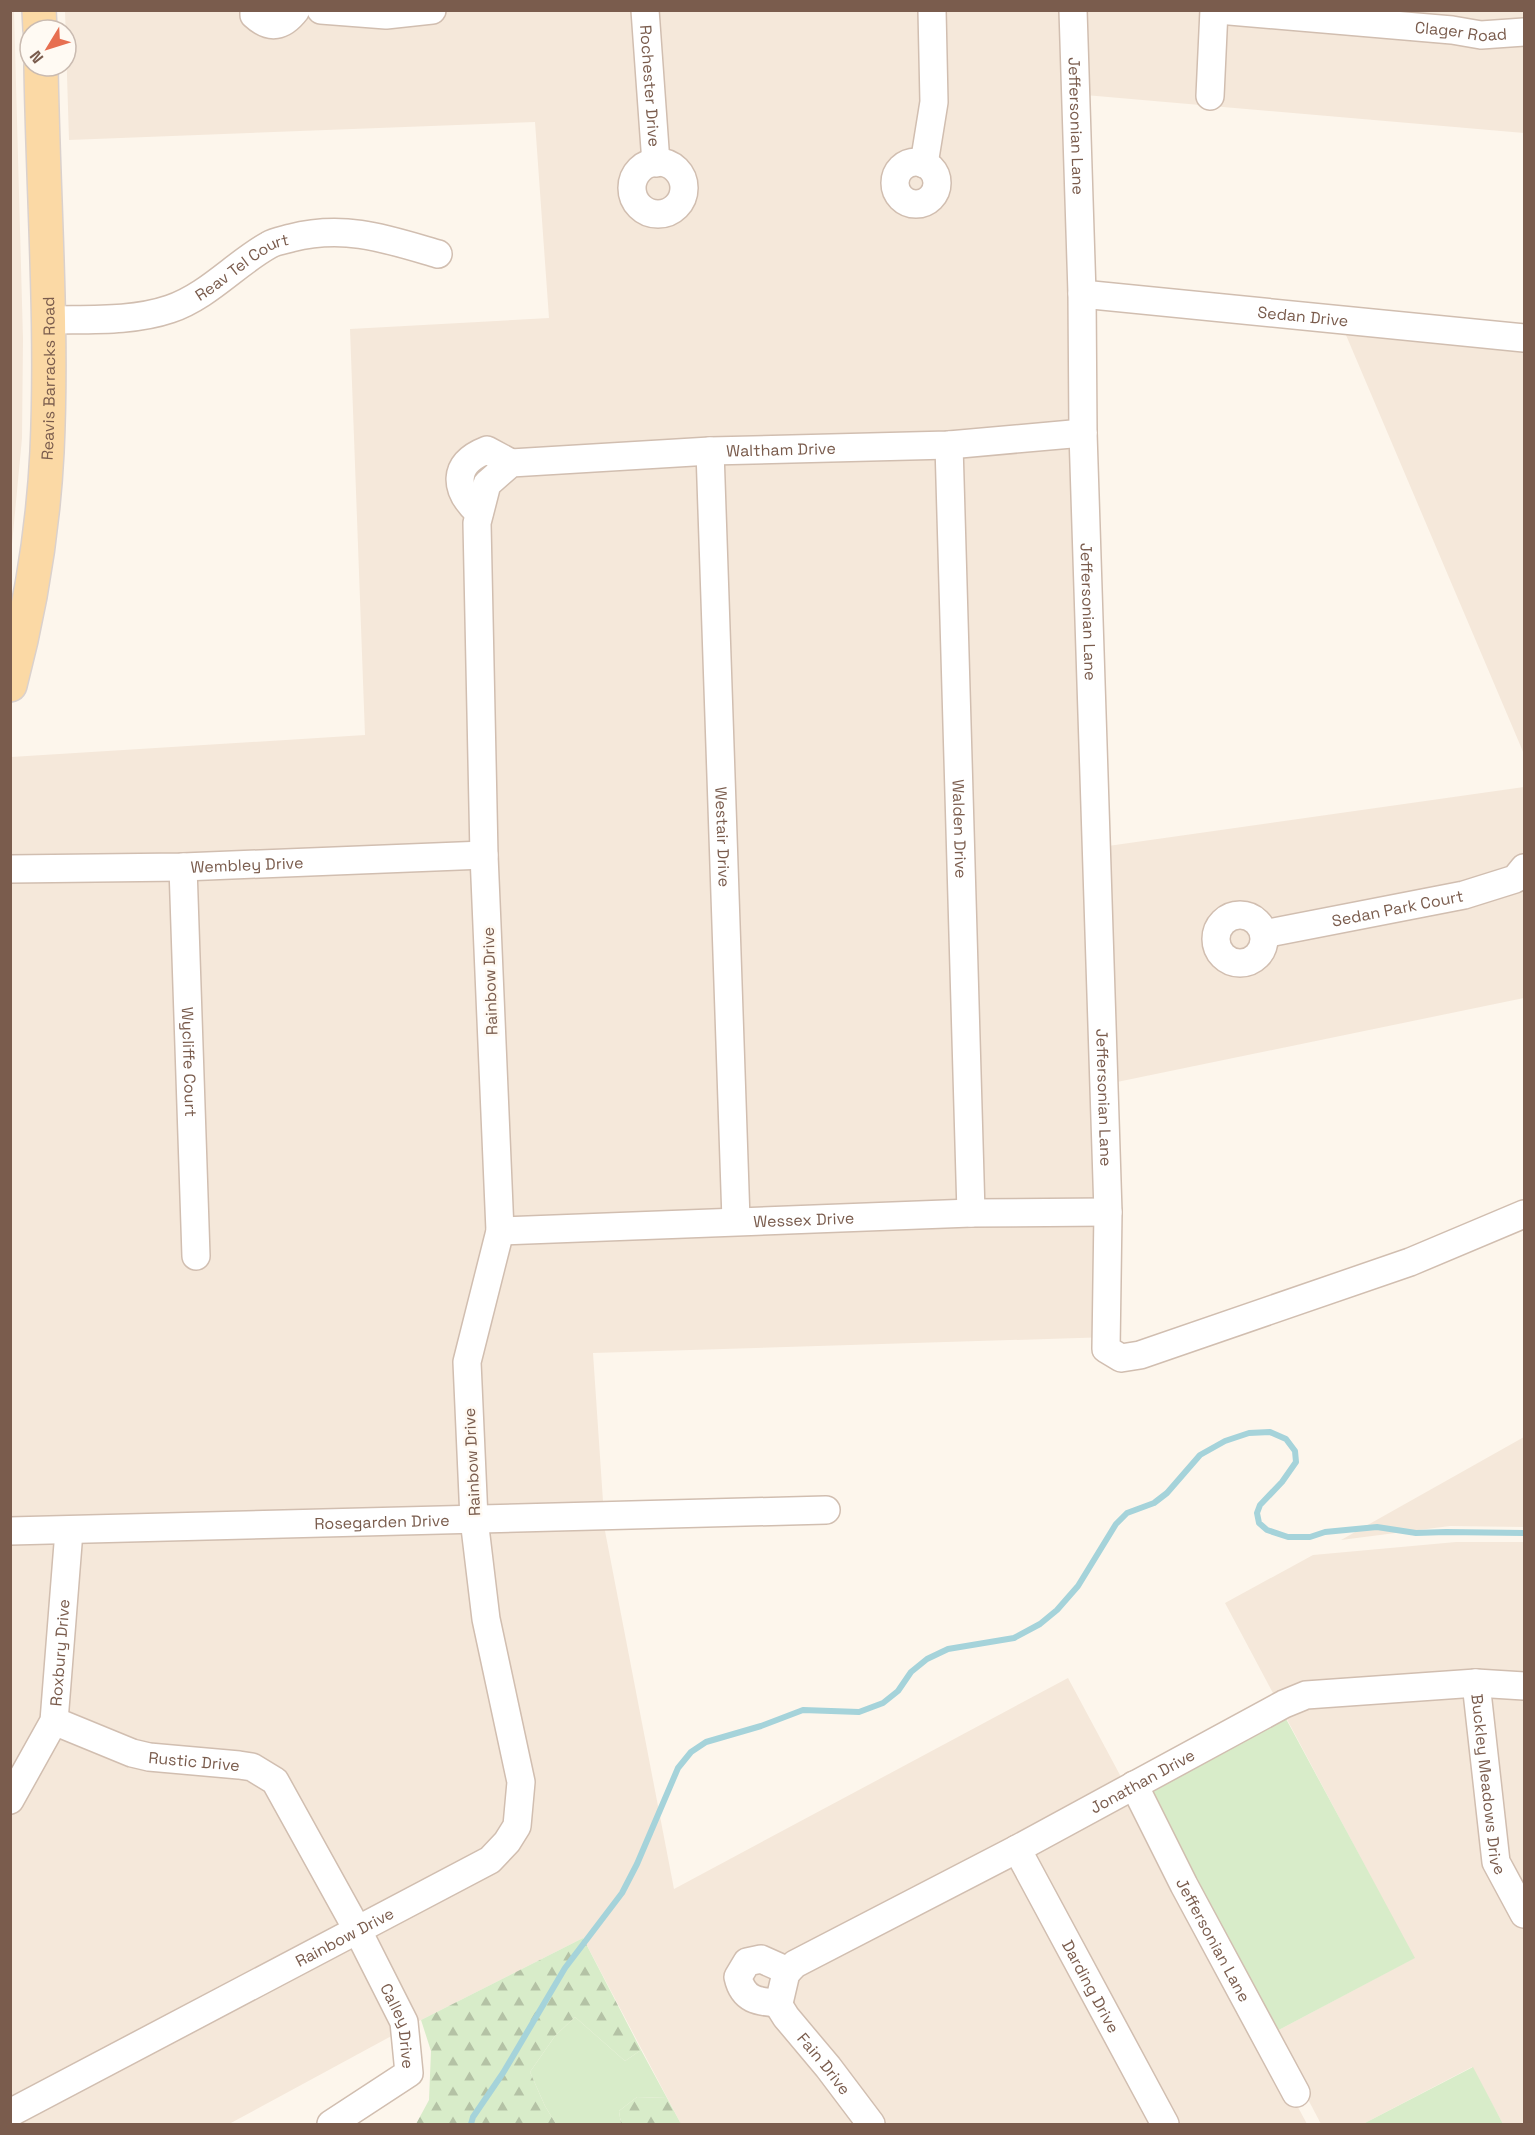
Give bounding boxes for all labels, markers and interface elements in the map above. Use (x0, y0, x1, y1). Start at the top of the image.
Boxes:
street label: Clager Road (1414, 16, 1508, 46)
north arrow (18, 18, 78, 78)
street label: Rochester Drive (636, 24, 665, 148)
text: N (25, 46, 48, 68)
street label: Jeffersonian Lane (1064, 57, 1089, 195)
street label: Reav Tel Court (191, 228, 291, 305)
street label: Reavis Barracks Road (36, 296, 59, 461)
street label: Sedan Drive (1257, 301, 1349, 331)
street label: Waltham Drive (726, 437, 836, 461)
street label: Jeffersonian Lane (1076, 543, 1101, 681)
street label: Walden Drive (948, 779, 972, 879)
street label: Westair Drive (711, 786, 735, 887)
street label: Wembley Drive (190, 852, 304, 877)
street label: Sedan Park Court (1330, 885, 1465, 931)
street label: Rainbow Drive (478, 927, 502, 1035)
street label: Wycliffe Court (177, 1007, 202, 1117)
street label: Jeffersonian Lane (1092, 1028, 1117, 1167)
street label: Wessex Drive (753, 1207, 855, 1232)
street label: Rainbow Drive (459, 1407, 485, 1517)
street label: Rosegarden Drive (314, 1509, 450, 1534)
street label: Roxbury Drive (45, 1598, 74, 1707)
street label: Buckley Meadows Drive (1467, 1693, 1511, 1878)
street label: Jonathan Drive (1086, 1744, 1198, 1818)
street label: Rustic Drive (148, 1746, 241, 1776)
street label: Jeffersonian Lane (1172, 1874, 1255, 2005)
street label: Rainbow Drive (292, 1902, 397, 1971)
street label: Darding Drive (1057, 1936, 1124, 2036)
street label: Calley Drive (376, 1980, 419, 2070)
street label: Fain Drive (793, 2028, 856, 2099)

